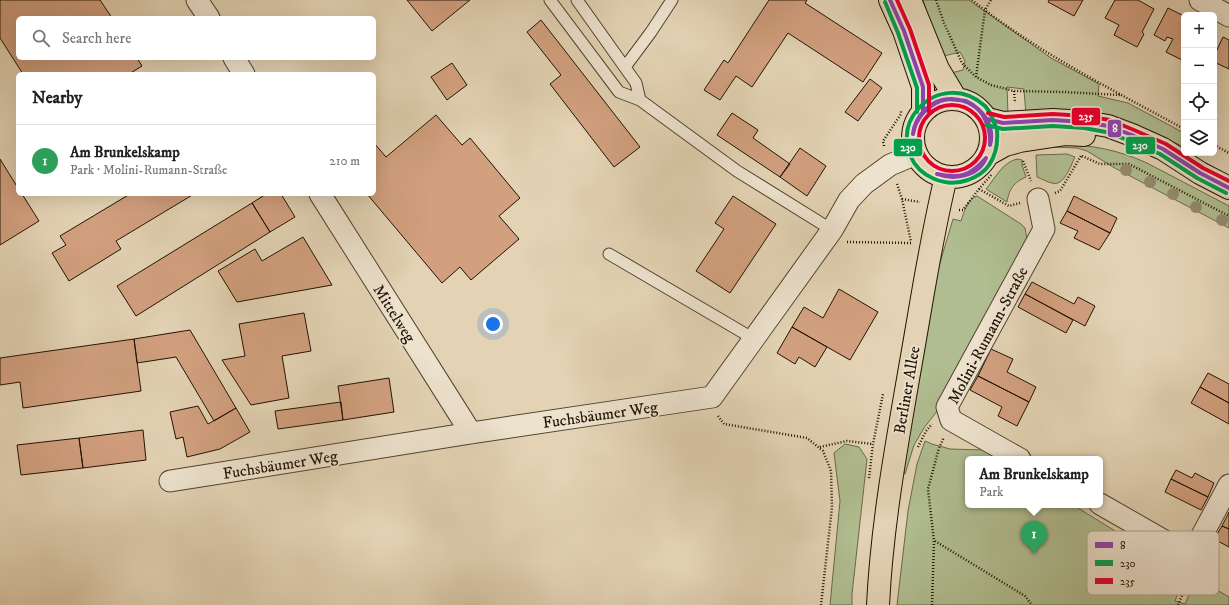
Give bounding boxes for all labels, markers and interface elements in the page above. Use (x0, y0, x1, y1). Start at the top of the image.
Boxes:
map controls (1181, 12, 1217, 156)
button: + (1181, 12, 1217, 48)
search box (16, 16, 376, 60)
icon: search (30, 27, 52, 49)
text: Search here (62, 29, 131, 48)
button: − (1181, 48, 1217, 84)
button: locate (1181, 84, 1217, 120)
text: Nearby (32, 87, 82, 109)
line badge: 235 (1071, 107, 1101, 126)
text: 235 (1079, 110, 1094, 124)
line badge: 8 (1107, 119, 1122, 138)
button: layers (1181, 120, 1217, 156)
text: 8 (1112, 122, 1118, 136)
line badge: 230 (1125, 136, 1156, 155)
line badge: 230 (893, 138, 923, 157)
text: 230 (1132, 139, 1148, 153)
text: 230 (900, 141, 916, 155)
text: Am Brunkelskamp (70, 143, 180, 162)
text: 1 (43, 153, 47, 169)
text: 210 m (329, 153, 360, 169)
text: Park · Molini-Rumann-Straße (70, 162, 227, 178)
street label: Molini-Rumann-Straße (943, 263, 1033, 408)
street label: Mittelweg (368, 281, 420, 347)
your location (483, 314, 503, 334)
street label: Berliner Allee (889, 344, 925, 436)
street label: Fuchsbäumer Weg (541, 397, 659, 433)
street label: Fuchsbäumer Weg (221, 446, 339, 484)
popup (965, 456, 1103, 508)
text: Am Brunkelskamp (979, 465, 1089, 484)
text: Park (979, 484, 1003, 500)
pin: 1 (1021, 521, 1047, 554)
legend (1087, 531, 1219, 595)
text: 8 (1120, 539, 1126, 553)
text: 230 (1120, 557, 1136, 571)
text: 235 (1120, 575, 1136, 589)

